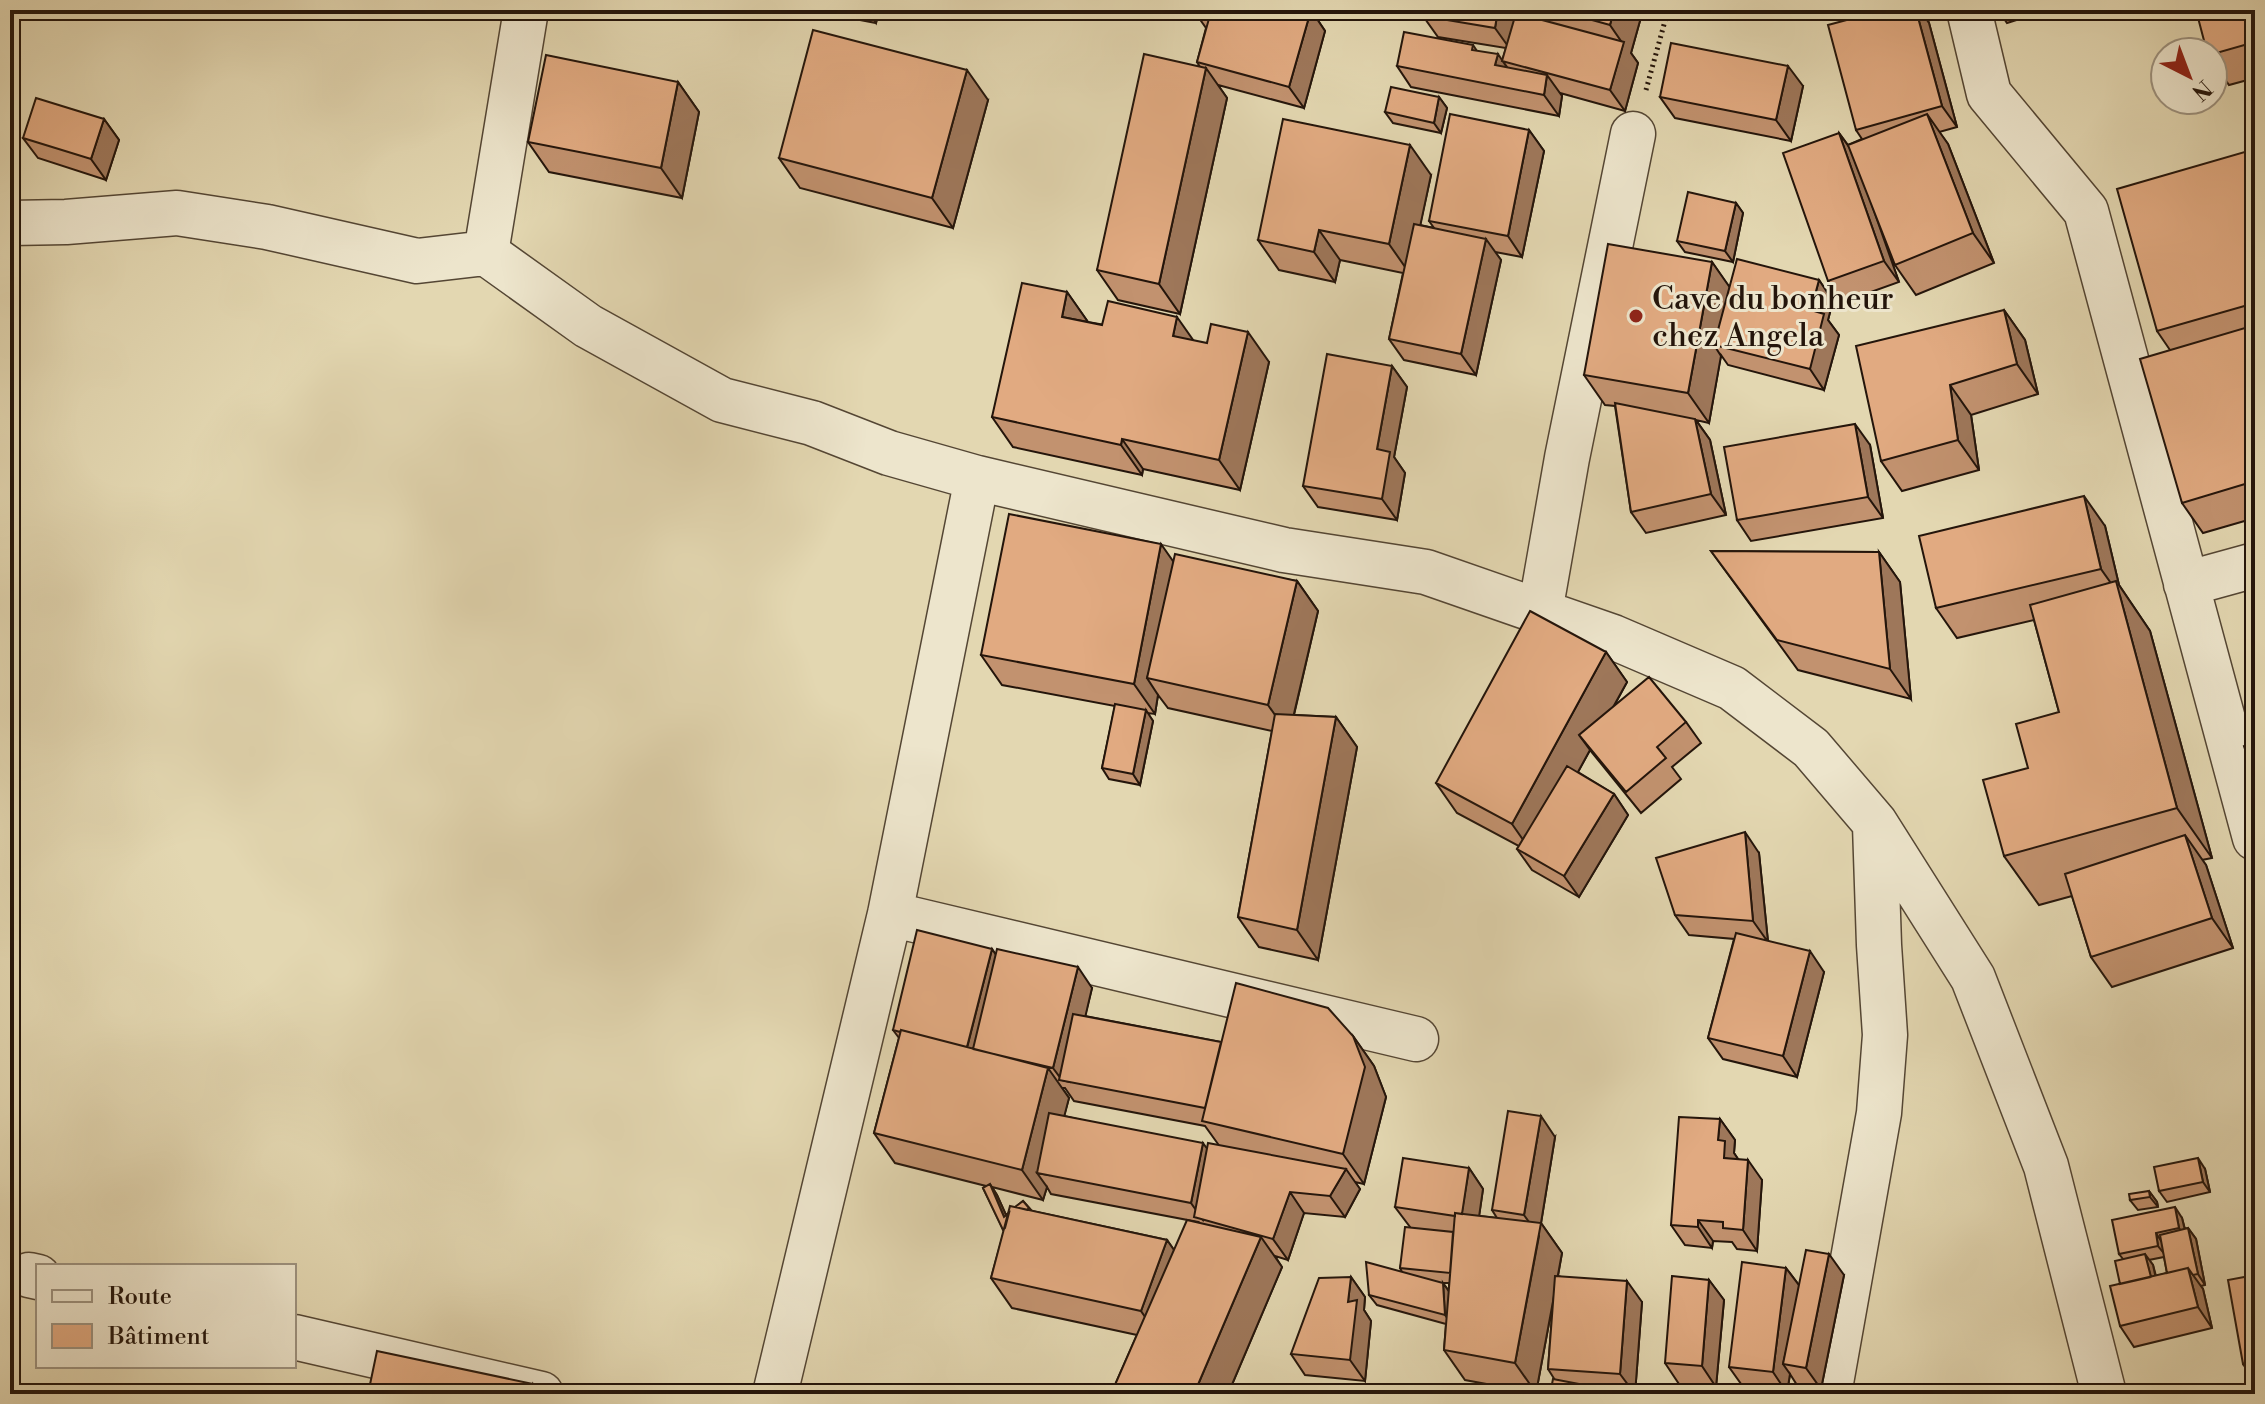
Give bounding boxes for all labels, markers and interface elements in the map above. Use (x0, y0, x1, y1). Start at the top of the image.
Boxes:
north arrow (2149, 36, 2229, 116)
text: N (2185, 74, 2217, 106)
place label: Cave du bonheur chez Angela (1652, 279, 1894, 356)
marker: Cave du bonheur chez Angela (1627, 307, 1645, 325)
legend (36, 1264, 296, 1368)
text: Route (108, 1282, 172, 1312)
text: Bâtiment (107, 1322, 210, 1352)

